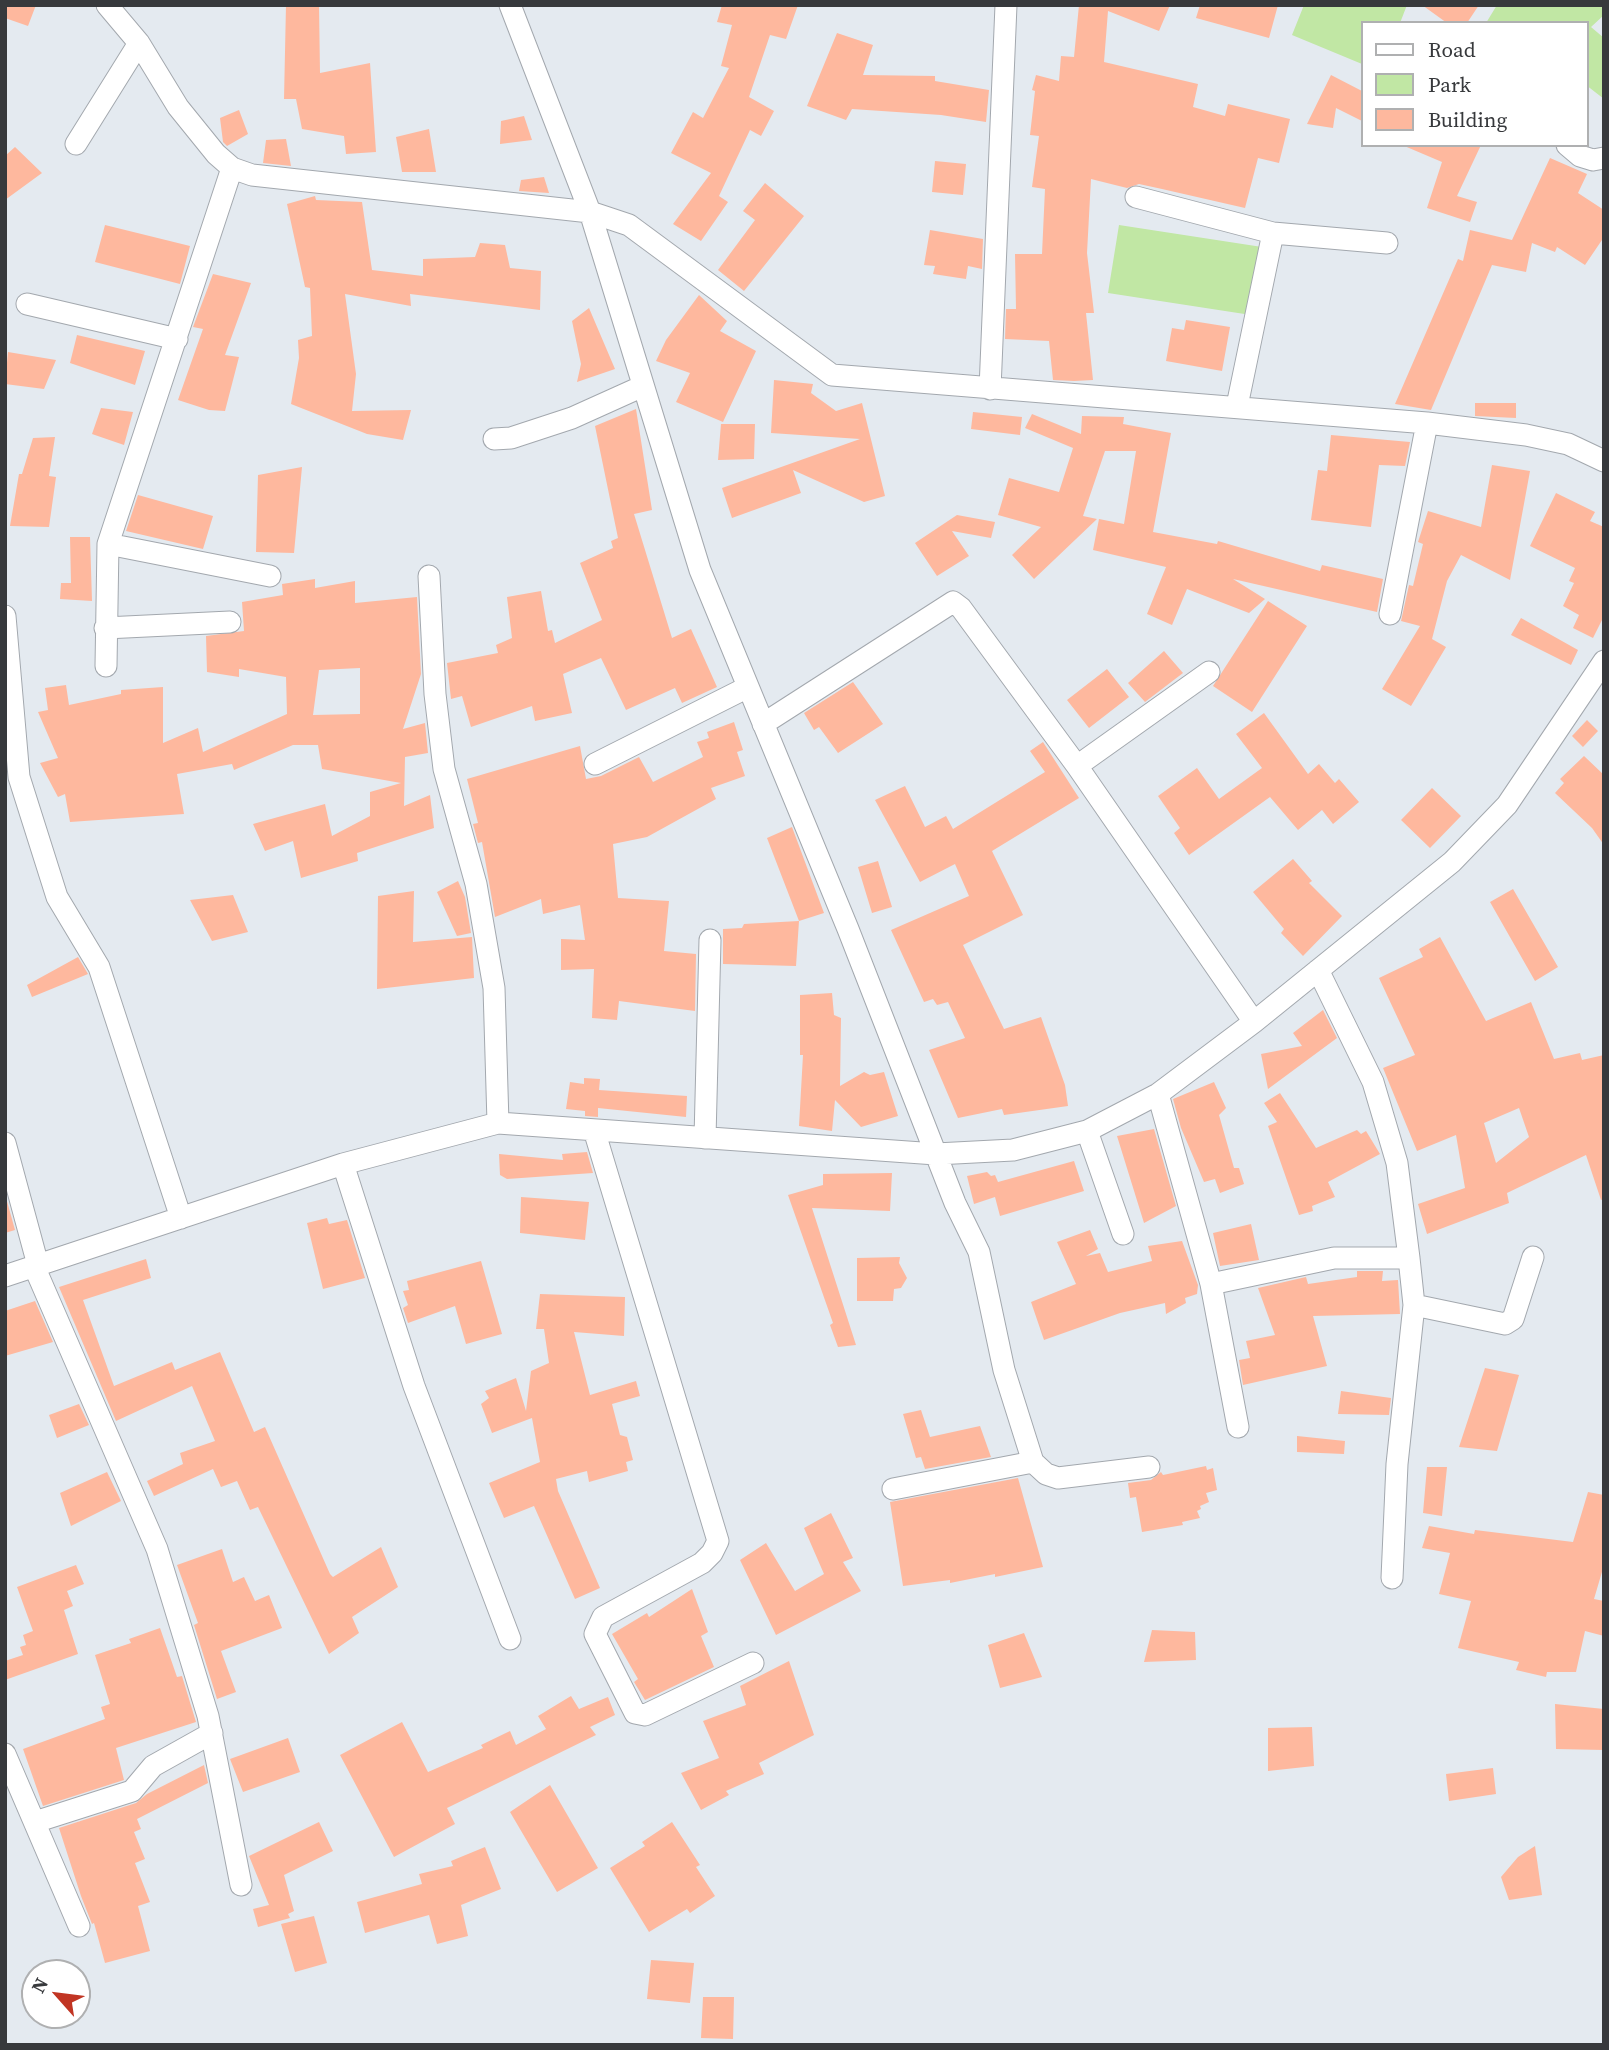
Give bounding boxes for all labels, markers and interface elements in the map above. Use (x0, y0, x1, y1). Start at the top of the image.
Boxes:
legend (1360, 21, 1588, 147)
text: Road (1428, 35, 1476, 64)
text: Park (1428, 70, 1471, 99)
text: Building (1428, 105, 1507, 134)
north arrow (21, 1959, 91, 2029)
text: N (24, 1973, 54, 1997)

